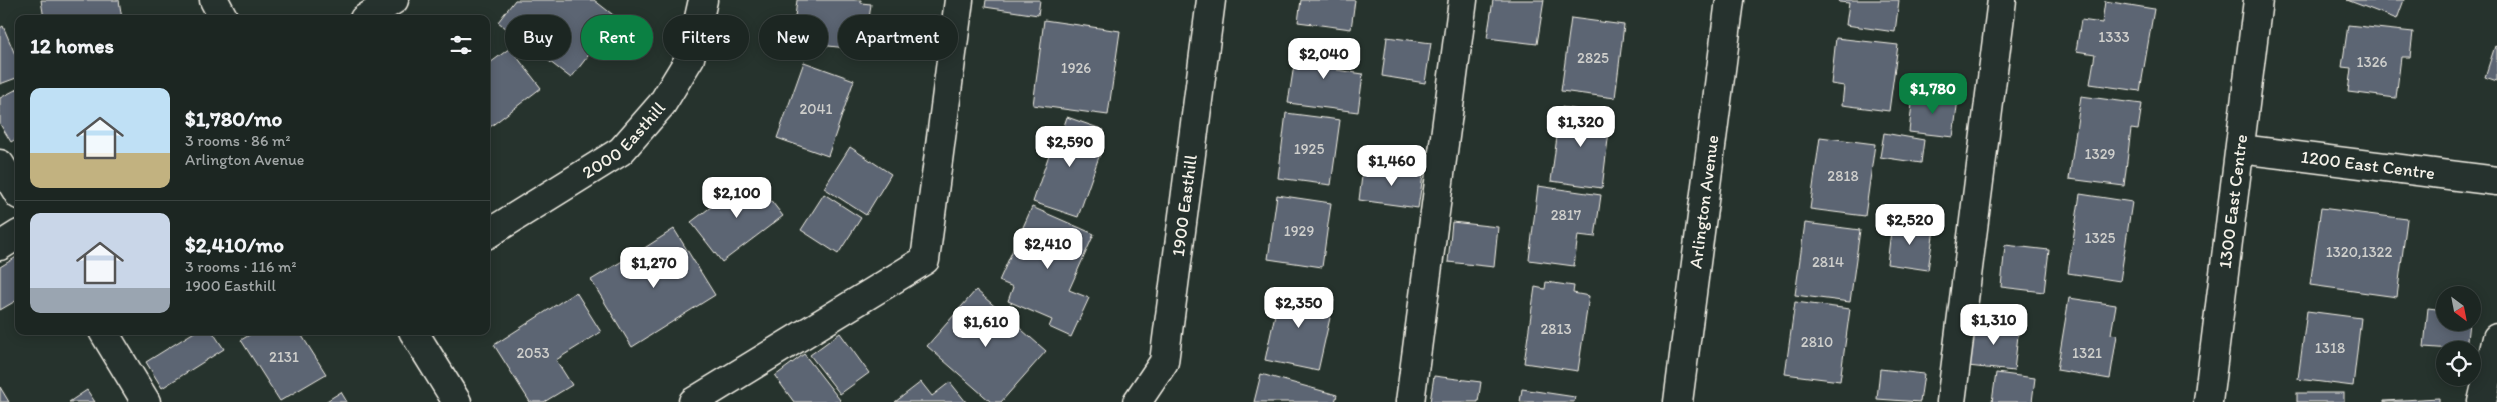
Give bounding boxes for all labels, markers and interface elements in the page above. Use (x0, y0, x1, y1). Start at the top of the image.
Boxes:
chip: Buy (505, 15, 571, 60)
chip: Rent (581, 15, 653, 60)
chip: Filters (663, 15, 749, 60)
chip: New (759, 15, 828, 60)
chip: Apartment (838, 15, 958, 60)
house number: 1333 (2098, 28, 2130, 46)
icon: filters (447, 31, 475, 59)
text: 12 homes (30, 33, 114, 58)
pin: $2,040 (1283, 38, 1365, 80)
text: $2,040 (1299, 44, 1349, 63)
house number: 2825 (1577, 49, 1609, 67)
house number: 1326 (2357, 53, 2388, 71)
house number: 1926 (1061, 59, 1091, 77)
pin: $1,780 (1892, 72, 1974, 115)
text: $1,780 (1910, 79, 1956, 98)
street label: 2000 Easthill (578, 97, 670, 183)
house number: 2041 (799, 100, 833, 118)
text: $1,780/mo (185, 106, 282, 131)
pin: $1,320 (1540, 106, 1622, 148)
icon: home (70, 108, 130, 168)
text: $1,320 (1558, 112, 1604, 131)
pin: $2,590 (1029, 126, 1111, 168)
text: 3 rooms · 86 m² (185, 131, 290, 150)
text: $2,590 (1047, 132, 1093, 151)
street label: 1300 East Centre (2214, 133, 2252, 270)
street label: Arlington Avenue (1684, 134, 1723, 270)
house number: 1925 (1294, 140, 1324, 158)
pin: $1,460 (1351, 144, 1433, 187)
house number: 1329 (2085, 145, 2116, 163)
street label: 1200 East Centre (2300, 146, 2436, 184)
text: Arlington Avenue (185, 150, 304, 169)
text: $1,460 (1368, 151, 1416, 170)
street label: 1900 Easthill (1167, 153, 1202, 258)
house number: 2818 (1827, 167, 1859, 185)
pin: $2,100 (696, 176, 778, 219)
text: $2,100 (713, 183, 761, 202)
pin: $2,520 (1869, 204, 1951, 246)
house number: 2817 (1551, 206, 1582, 224)
text: $2,520 (1887, 210, 1934, 229)
house number: 1929 (1284, 222, 1314, 240)
pin: $2,410 (1007, 228, 1089, 270)
house number: 1325 (2085, 229, 2116, 247)
text: $2,410/mo (185, 232, 284, 257)
icon: home (70, 233, 130, 293)
text: $2,410 (1024, 234, 1072, 253)
house number: 1320,1322 (2326, 243, 2392, 261)
pin: $1,270 (613, 246, 695, 289)
text: $1,270 (631, 253, 677, 272)
house number: 2814 (1812, 253, 1844, 271)
text: 3 rooms · 116 m² (185, 257, 296, 276)
text: 1900 Easthill (185, 276, 276, 295)
pin: $2,350 (1258, 286, 1340, 329)
north arrow (2436, 286, 2481, 331)
map controls (2436, 286, 2481, 386)
text: $2,350 (1275, 293, 1323, 312)
pin: $1,310 (1953, 304, 2035, 346)
pin: $1,610 (945, 306, 1027, 348)
text: $1,310 (1971, 310, 2017, 329)
text: $1,610 (963, 312, 1009, 331)
house number: 2813 (1540, 320, 1572, 338)
house number: 2810 (1801, 333, 1833, 351)
house number: 1318 (2315, 339, 2345, 357)
button: locate (2436, 341, 2481, 386)
house number: 2053 (516, 344, 550, 362)
house number: 1321 (2072, 344, 2102, 362)
house number: 2131 (269, 348, 299, 366)

